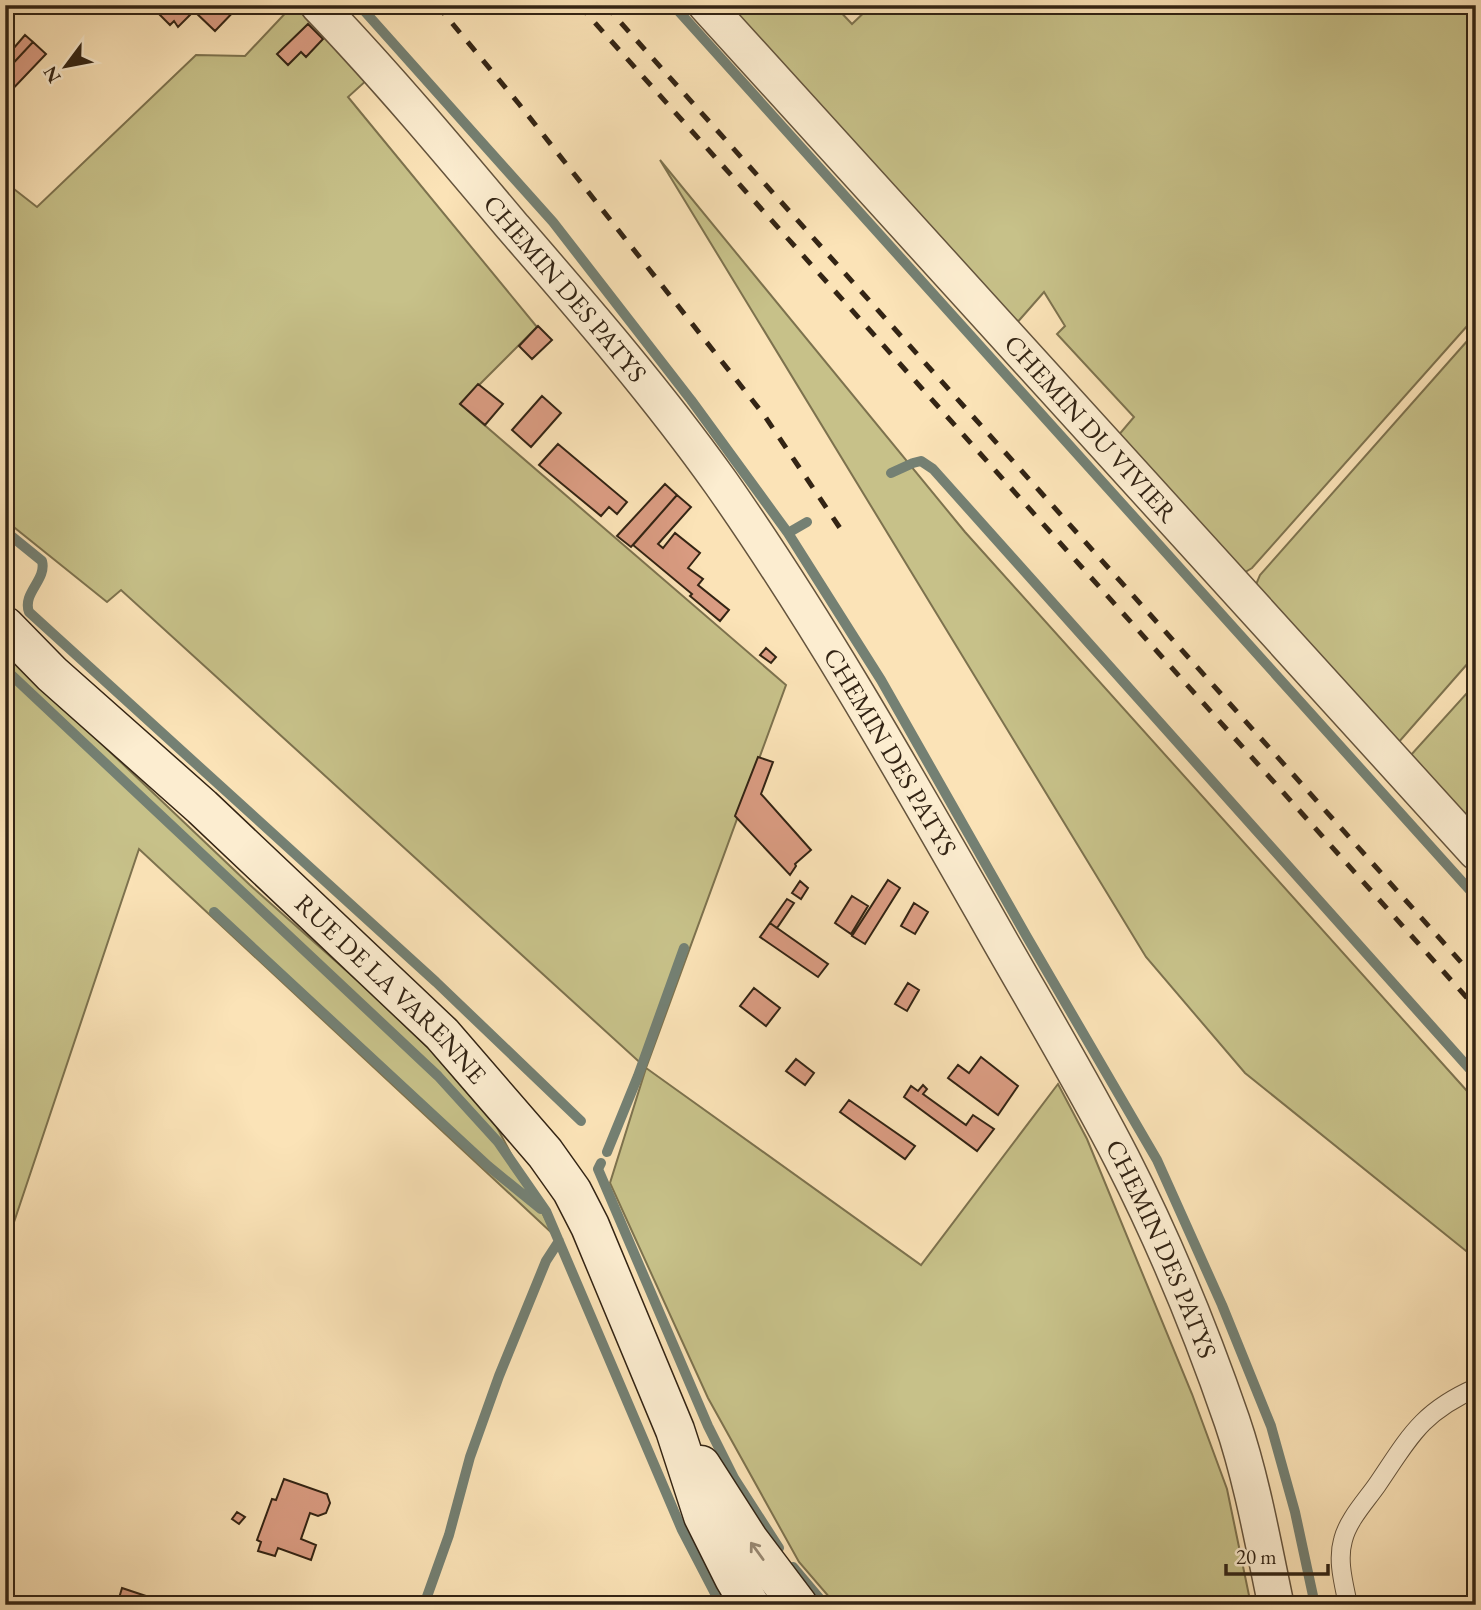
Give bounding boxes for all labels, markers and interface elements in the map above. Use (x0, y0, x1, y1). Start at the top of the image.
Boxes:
north arrow (32, 32, 102, 102)
text: N (37, 61, 67, 88)
street label: CHEMIN DES PATYS (476, 187, 654, 389)
street label: CHEMIN DU VIVIER (997, 327, 1185, 530)
street label: CHEMIN DES PATYS (816, 641, 965, 862)
street label: RUE DE LA VARENNE (288, 887, 495, 1091)
street label: CHEMIN DES PATYS (1098, 1134, 1225, 1363)
scale bar (1226, 1533, 1327, 1577)
one-way arrow (750, 1542, 764, 1561)
text: 20 m (1236, 1543, 1277, 1570)

